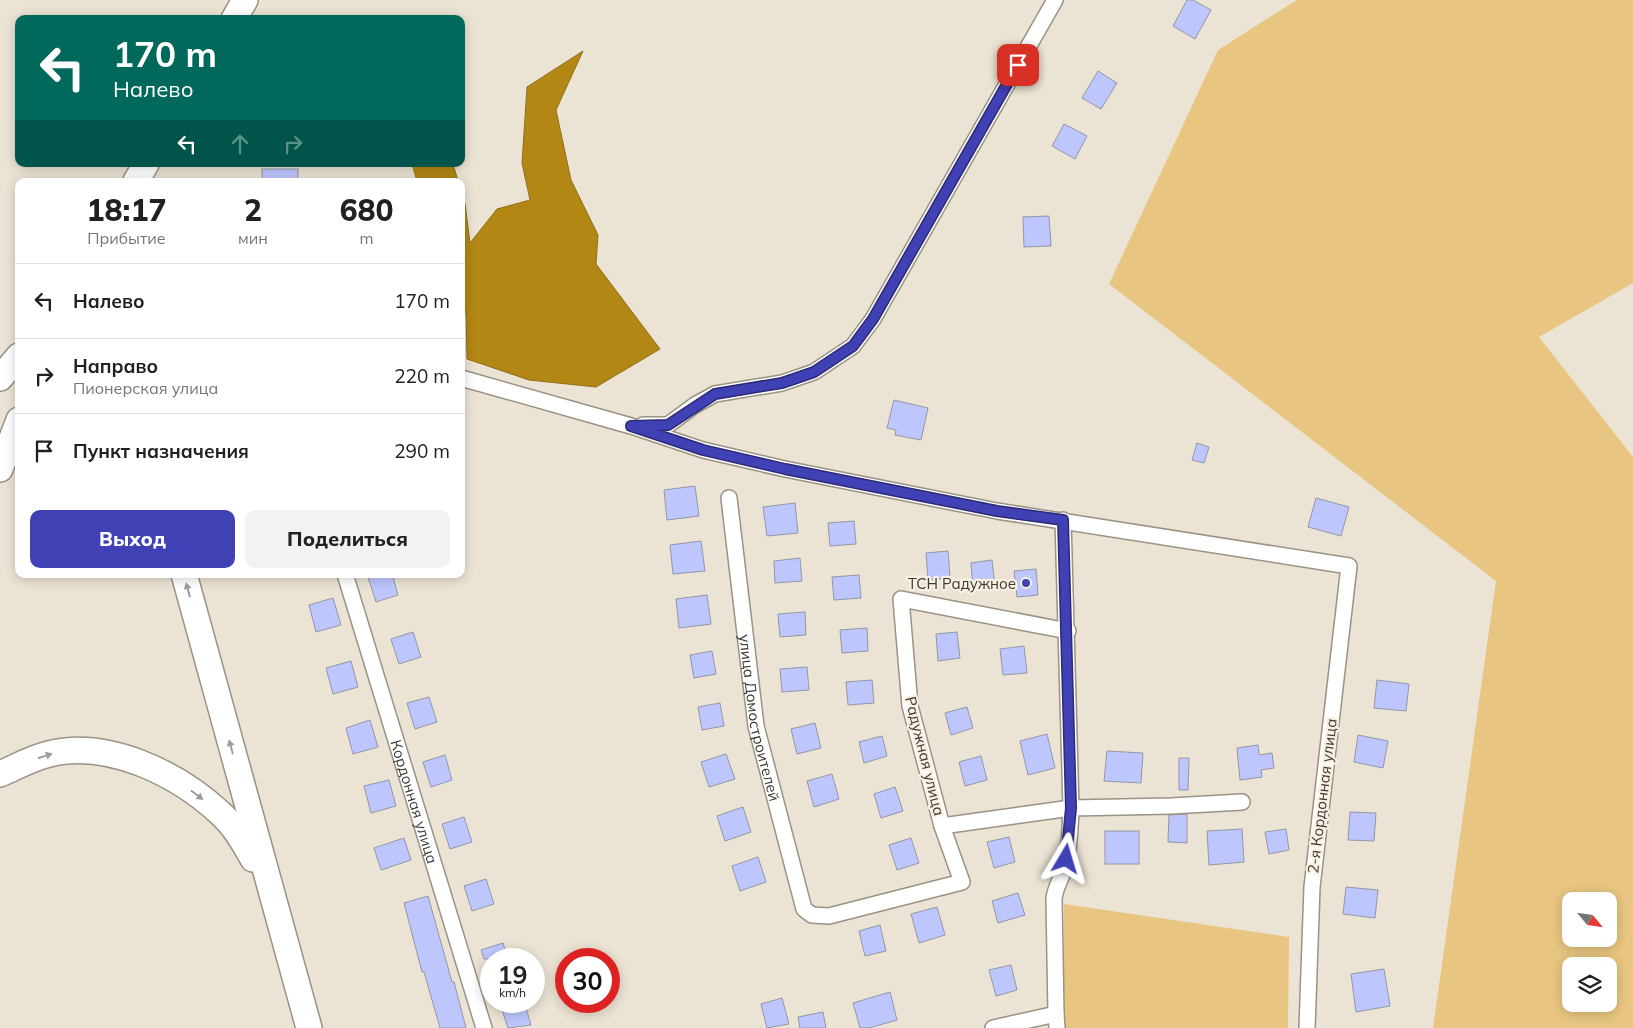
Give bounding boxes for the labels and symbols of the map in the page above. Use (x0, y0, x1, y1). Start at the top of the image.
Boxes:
pin (997, 44, 1039, 86)
place label: ТСН Радужное (908, 574, 1016, 593)
marker: ТСН Радужное (1020, 577, 1032, 589)
one-way arrow (184, 583, 192, 598)
street label: улица Домостроителей (736, 633, 785, 803)
street label: Радужная улица (901, 694, 949, 818)
street label: 2-я Кордонная улица (1303, 717, 1341, 875)
street label: Кордонная улица (387, 737, 443, 866)
one-way arrow (226, 739, 234, 754)
one-way arrow (38, 751, 53, 759)
one-way arrow (190, 790, 204, 800)
position arrow (1039, 832, 1091, 884)
north arrow (1562, 892, 1618, 948)
speed limit sign: 30 (555, 948, 620, 1013)

